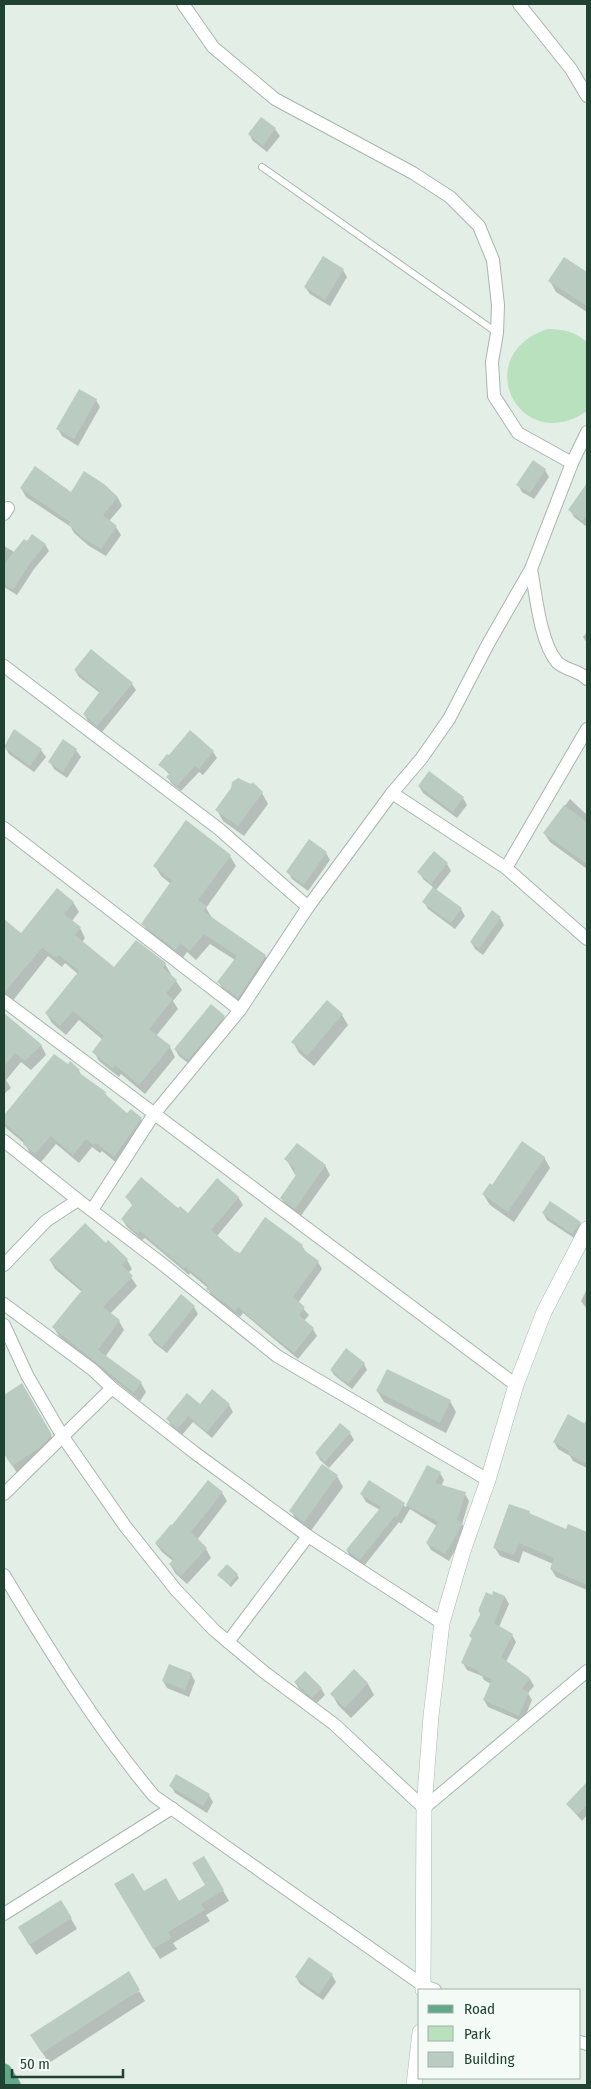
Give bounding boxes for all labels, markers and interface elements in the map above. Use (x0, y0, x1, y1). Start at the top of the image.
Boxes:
legend (418, 1989, 581, 2079)
text: Road (464, 2000, 495, 2018)
text: Park (464, 2025, 491, 2043)
scale bar (12, 2046, 124, 2078)
text: Building (464, 2050, 515, 2068)
text: 50 m (20, 2055, 50, 2073)

